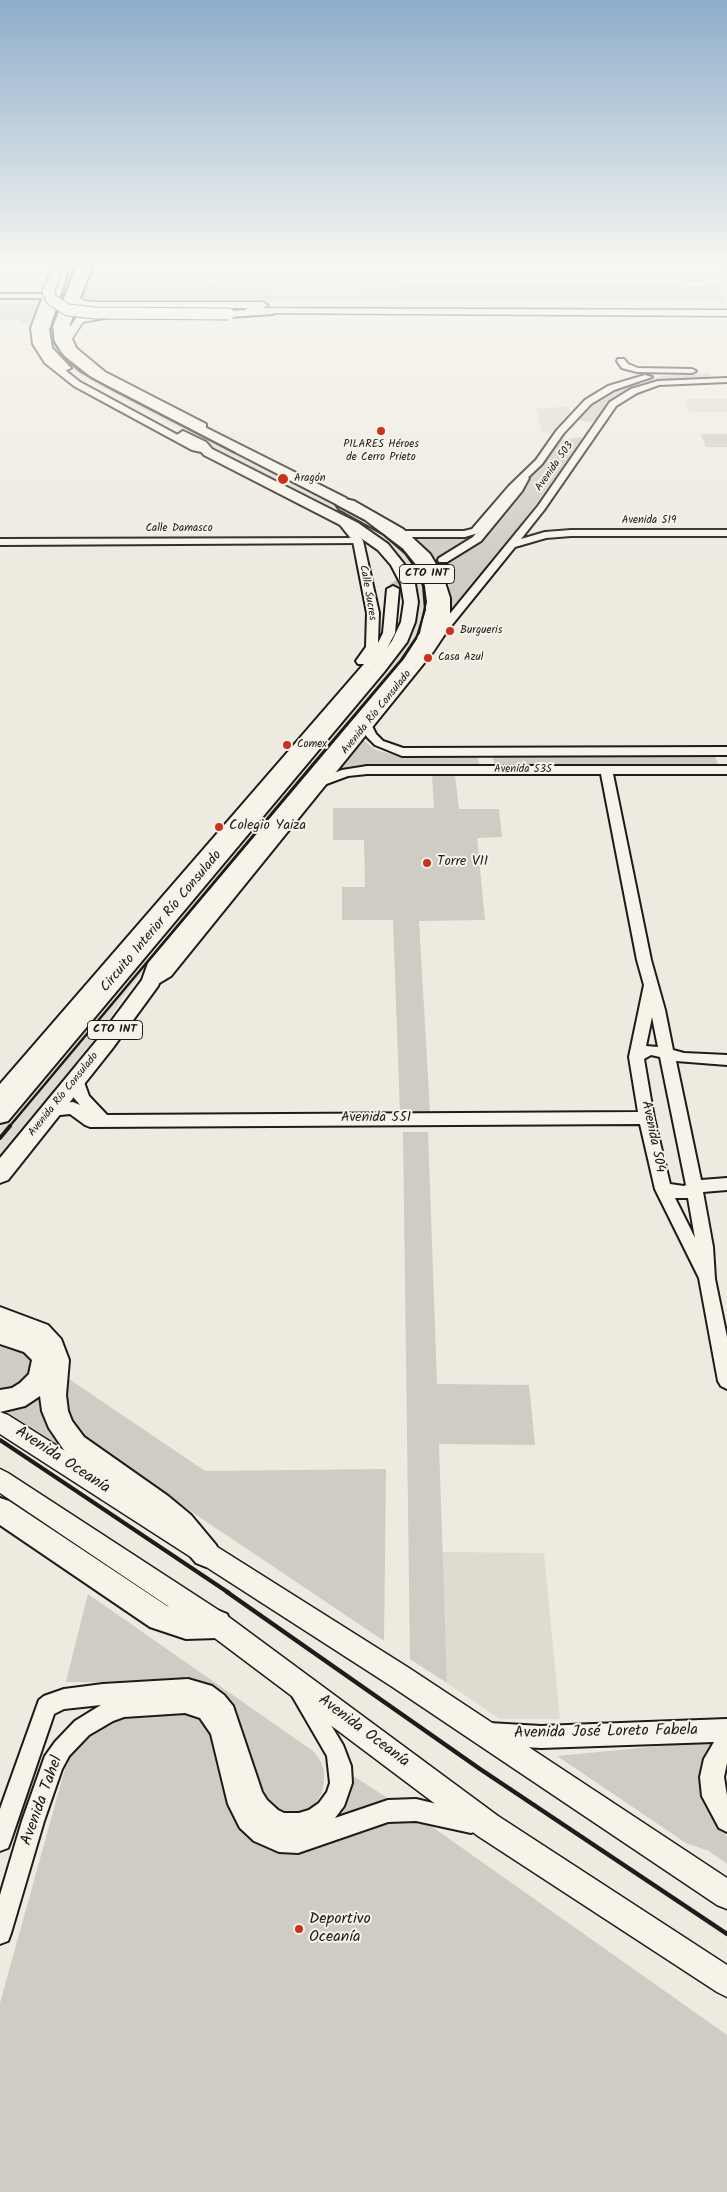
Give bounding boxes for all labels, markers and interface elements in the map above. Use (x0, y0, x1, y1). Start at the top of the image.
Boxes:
marker: PILARES Héroes de Cerro Prieto (375, 425, 387, 437)
place label: PILARES Héroes de Cerro Prieto (343, 438, 419, 464)
street label: Avenida 503 (533, 440, 577, 494)
marker: Aragón (276, 472, 290, 486)
place label: Aragón (294, 472, 326, 486)
street label: Avenida 519 (622, 514, 676, 528)
street label: Calle Damasco (145, 522, 213, 536)
street label: Calle Sucres (356, 564, 378, 622)
road number: CTO INT (400, 564, 454, 584)
place label: Burgueris (460, 624, 502, 638)
marker: Burgueris (444, 625, 456, 637)
place label: Casa Azul (438, 651, 484, 665)
marker: Casa Azul (422, 652, 434, 664)
street label: Avenida Río Consulado (339, 668, 415, 758)
place label: Comex (297, 738, 327, 752)
marker: Comex (281, 739, 293, 751)
street label: Avenida 535 (494, 763, 552, 777)
place label: Colegio Yaiza (229, 819, 306, 835)
marker: Colegio Yaiza (213, 821, 225, 833)
street label: Circuito Interior Río Consulado (98, 848, 226, 996)
place label: Torre VII (437, 855, 488, 871)
marker: Torre VII (421, 857, 433, 869)
road number: CTO INT (88, 1020, 142, 1040)
street label: Avenida Río Consulado (26, 1050, 102, 1140)
street label: Avenida 504 (636, 1100, 668, 1174)
street label: Avenida 551 (341, 1111, 411, 1127)
street label: Avenida Oceanía (11, 1423, 113, 1499)
street label: Avenida Oceanía (314, 1691, 412, 1773)
street label: Avenida José Loreto Fabela (514, 1722, 698, 1744)
street label: Avenida Tahel (18, 1754, 68, 1848)
place label: Deportivo Oceanía (309, 1910, 371, 1948)
marker: Deportivo Oceanía (293, 1923, 305, 1935)

